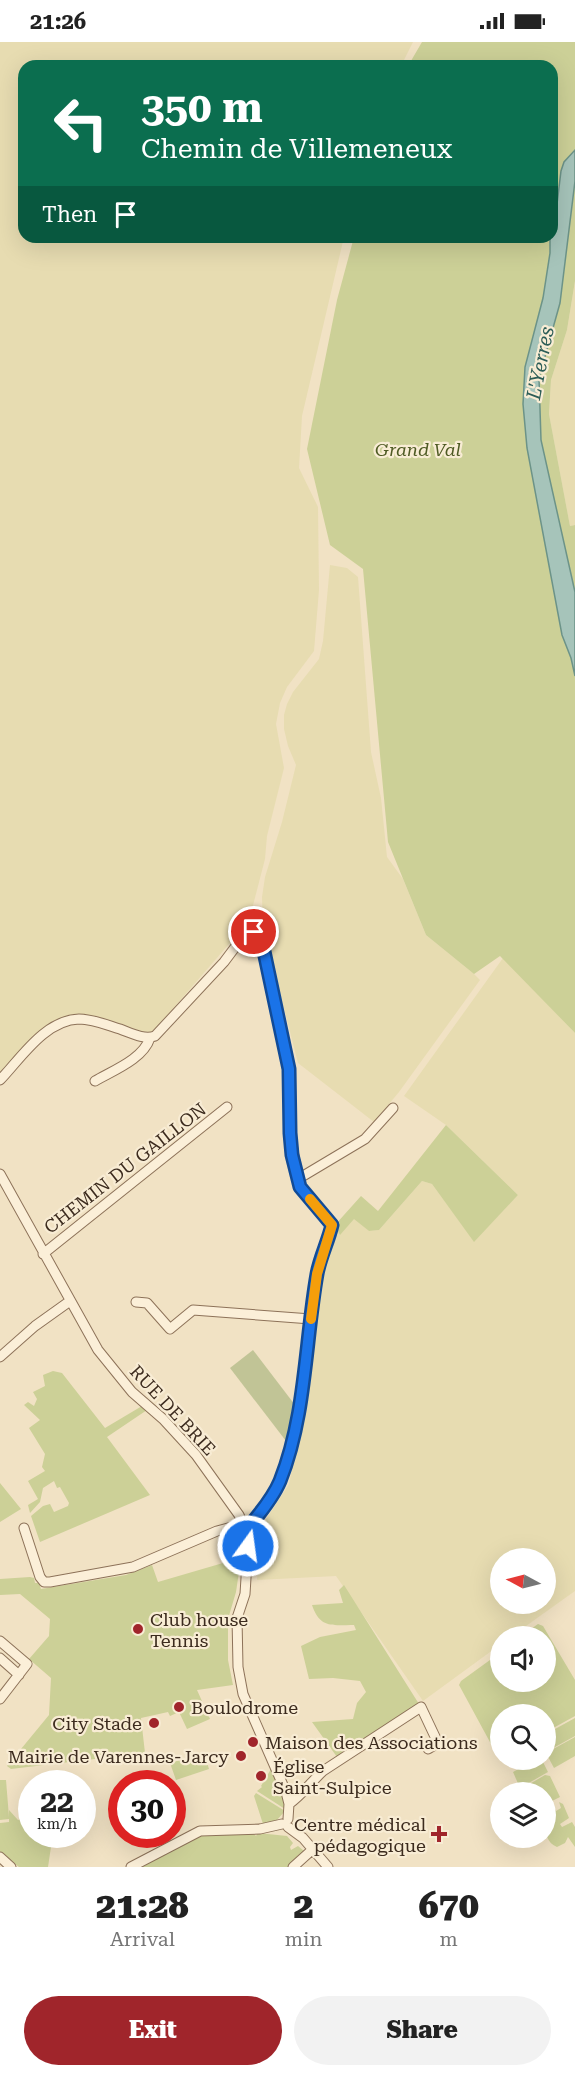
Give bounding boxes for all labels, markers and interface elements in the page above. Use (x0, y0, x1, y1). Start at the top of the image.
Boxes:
text: 21:26 (30, 9, 86, 34)
text: 350 m (141, 83, 263, 132)
icon: left (42, 84, 120, 162)
text: Chemin de Villemeneux (141, 133, 452, 165)
icon: arrive (109, 198, 142, 231)
text: Then (42, 202, 97, 227)
water label: L'Yerres (521, 324, 559, 403)
park label: Grand Val (375, 439, 461, 460)
pin (228, 906, 279, 957)
icon: arrive (237, 915, 270, 948)
street label: CHEMIN DU GAILLON (40, 1098, 210, 1238)
street label: RUE DE BRIE (126, 1361, 220, 1459)
position arrow (216, 1514, 280, 1578)
north arrow (490, 1548, 556, 1614)
map controls (490, 1548, 556, 1848)
place label: Club house Tennis (150, 1609, 248, 1651)
marker: Club house Tennis (131, 1622, 145, 1636)
button: sound (490, 1626, 556, 1692)
place label: Boulodrome (191, 1697, 298, 1718)
marker: Boulodrome (172, 1700, 186, 1714)
button: search (490, 1704, 556, 1770)
place label: City Stade (52, 1713, 142, 1734)
marker: City Stade (147, 1716, 161, 1730)
place label: Maison des Associations (265, 1732, 478, 1753)
marker: Maison des Associations (246, 1735, 260, 1749)
place label: Mairie de Varennes-Jarcy (8, 1746, 229, 1767)
marker: Mairie de Varennes-Jarcy (234, 1749, 248, 1763)
place label: Église Saint-Sulpice (273, 1756, 392, 1798)
marker: Église Saint-Sulpice (254, 1769, 268, 1783)
speed limit sign: 30 (108, 1770, 186, 1848)
button: layers (490, 1782, 556, 1848)
text: 22 (40, 1784, 74, 1819)
place label: Centre médical pédagogique (294, 1814, 426, 1856)
text: km/h (37, 1815, 77, 1833)
marker: Centre médical pédagogique (430, 1825, 448, 1843)
text: 21:28 (96, 1885, 189, 1927)
text: 2 (293, 1885, 314, 1927)
text: 670 (418, 1885, 479, 1927)
text: Arrival (110, 1927, 175, 1951)
text: min (285, 1927, 322, 1951)
text: m (440, 1927, 458, 1951)
button: Exit (24, 1996, 282, 2065)
button: Share (294, 1996, 551, 2065)

